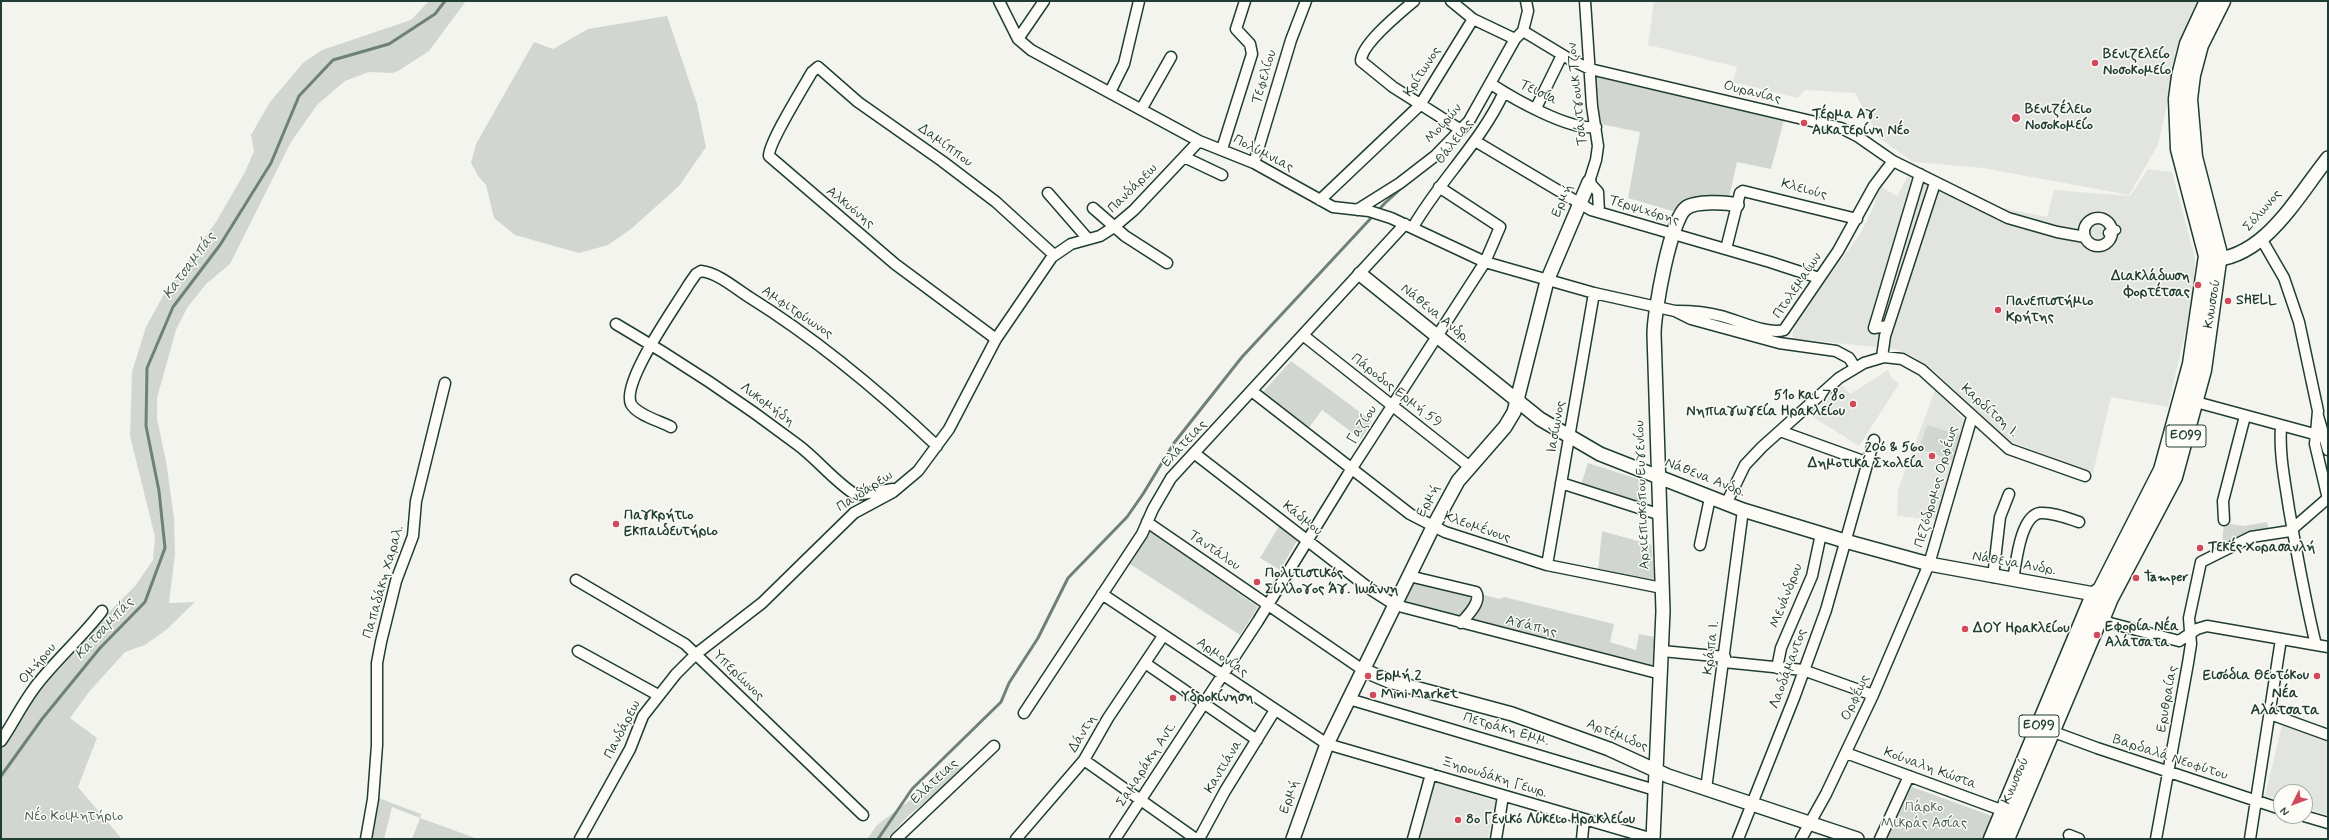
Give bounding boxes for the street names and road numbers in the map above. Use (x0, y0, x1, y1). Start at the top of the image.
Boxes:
street label: Τσάντγουικ Τζον (1564, 42, 1592, 146)
street label: Κρίτωνος (1401, 44, 1445, 100)
street label: Τεφελίου (1249, 48, 1281, 106)
street label: Τεισία (1516, 77, 1560, 109)
street label: Ουρανίας (1721, 78, 1783, 108)
street label: Μοιρών (1422, 101, 1466, 147)
street label: Θάλειας (1432, 116, 1478, 168)
street label: Δαμίππου (914, 121, 976, 171)
street label: Πολύμνιας (1230, 132, 1296, 176)
street label: Πανδάρεω (1105, 161, 1161, 217)
street label: Κλειούς (1779, 176, 1829, 204)
street label: Ερμή (1549, 182, 1577, 220)
street label: Αλκυόνης (822, 183, 878, 233)
street label: Σόλωνος (2240, 186, 2286, 236)
street label: Τερψιχόρης (1607, 192, 1681, 230)
street label: Πτολεμαίων (1770, 250, 1826, 322)
street label: Κνωσσού (2201, 278, 2225, 330)
street label: Νάθενα Ανδρ. (1397, 281, 1473, 347)
street label: Αμφιτρύωνος (758, 283, 836, 343)
street label: Πάροδος Ερμή 59 (1347, 350, 1445, 432)
street label: Λυκομήδη (736, 380, 798, 430)
street label: Καρδίτση Ι. (1957, 381, 2021, 441)
street label: Ιασίωνος (1544, 399, 1570, 455)
street label: Γαζίου (1344, 403, 1382, 447)
street label: Ελάτειας (1159, 417, 1211, 471)
street label: Αρχιεπισκόπου Ευγενίου (1632, 420, 1654, 570)
street label: Πεζόδρομος Ορφέως (1912, 424, 1962, 550)
road number: ΕΟ99 (2166, 425, 2206, 447)
street label: Νάθενα Ανδρ. (1662, 455, 1748, 501)
street label: Πανδάρεω (834, 468, 896, 516)
street label: Ερμή (1413, 482, 1445, 520)
street label: Κάδμου (1279, 498, 1325, 540)
street label: Κλεομένους (1441, 509, 1513, 547)
street label: Παπαδάκη Χαραλ. (360, 524, 408, 640)
street label: Ταντάλου (1185, 527, 1243, 575)
street label: Νάθενα Ανδρ. (1971, 548, 2057, 580)
street label: Μενάνδρου (1767, 561, 1807, 631)
street label: Αγάπης (1504, 613, 1558, 641)
street label: Κράπα Ι. (1700, 620, 1724, 676)
street label: Λαοδάμαντος (1767, 627, 1811, 711)
street label: Αρμονίας (1193, 635, 1251, 681)
street label: Ομήρου (16, 640, 60, 688)
street label: Υπερίωνος (709, 647, 767, 705)
street label: Ερυθραίας (2154, 664, 2182, 734)
street label: Ορφέως (1838, 672, 1874, 724)
street label: Πανδάρεω (601, 698, 645, 762)
street label: Πετράκη Εμμ. (1461, 710, 1551, 750)
street label: Δάντη (1065, 712, 1101, 756)
road number: ΕΟ99 (2019, 715, 2059, 737)
street label: Αρτέμιδος (1584, 716, 1650, 756)
street label: Σαμαράκη Αντ. (1114, 720, 1180, 810)
street label: Βαρδαλά Νεοφύτου (2110, 731, 2230, 785)
street label: Καντιάνα (1202, 737, 1246, 797)
street label: Κούναλη Κώστα (1881, 744, 1979, 794)
street label: Ξηρουδάκη Γεωρ. (1439, 754, 1549, 802)
street label: Κνωσσού (1999, 755, 2033, 807)
street label: Ελάτειας (908, 756, 962, 808)
street label: Ερμή (1276, 778, 1304, 816)

